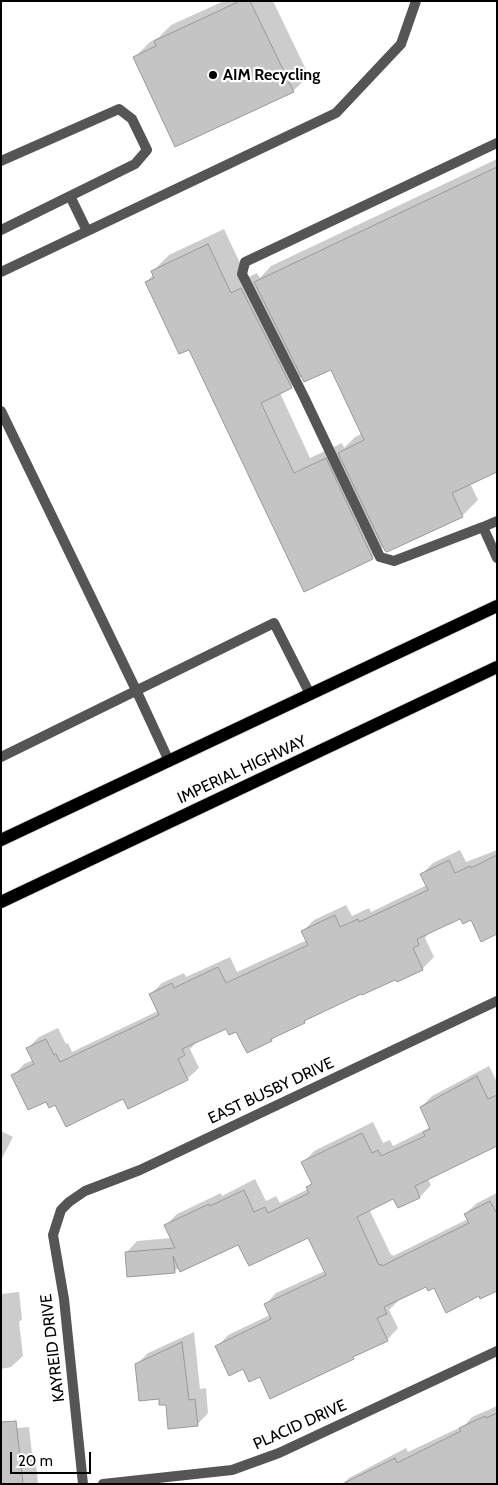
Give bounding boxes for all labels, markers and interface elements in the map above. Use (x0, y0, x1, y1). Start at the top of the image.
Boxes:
place label: AIM Recycling (223, 65, 320, 85)
marker: AIM Recycling (207, 69, 219, 81)
street label: IMPERIAL HIGHWAY (175, 732, 309, 808)
street label: EAST BUSBY DRIVE (205, 1053, 337, 1129)
street label: KAYREID DRIVE (37, 1293, 69, 1403)
street label: PLACID DRIVE (250, 1396, 350, 1454)
scale bar (12, 1442, 94, 1474)
text: 20 m (18, 1452, 53, 1470)

